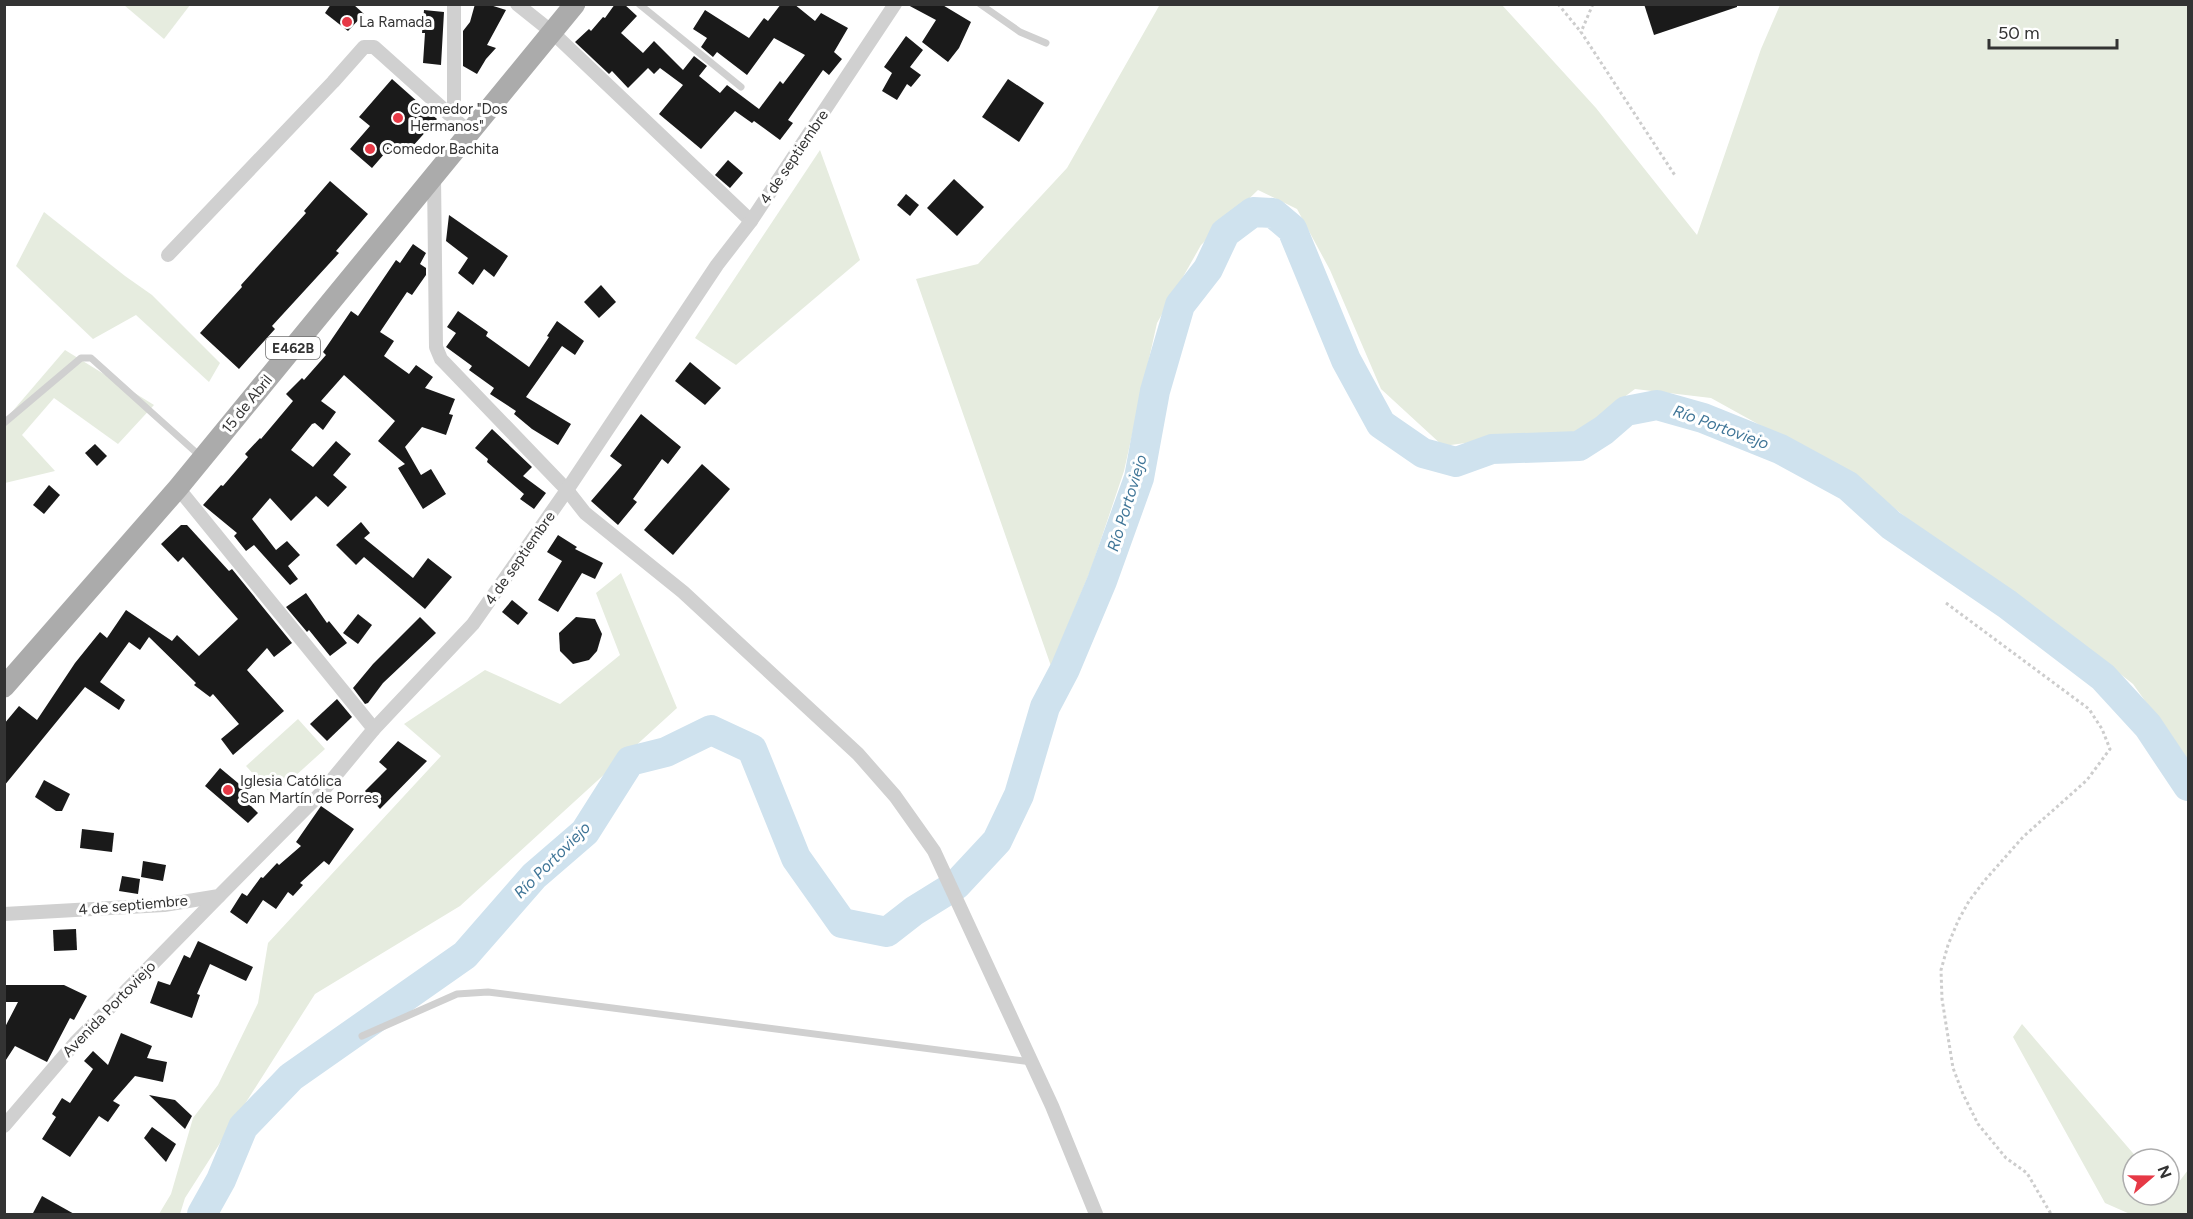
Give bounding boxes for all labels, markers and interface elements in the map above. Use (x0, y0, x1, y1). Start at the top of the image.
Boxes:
scale bar (1989, 12, 2116, 50)
place label: La Ramada (359, 13, 432, 31)
marker: La Ramada (340, 15, 354, 29)
text: 50 m (1998, 22, 2040, 44)
place label: Comedor "Dos Hermanos" (410, 100, 508, 135)
street label: 4 de septiembre (756, 106, 832, 208)
marker: Comedor "Dos Hermanos" (391, 111, 405, 125)
place label: Comedor Bachita (382, 140, 499, 158)
marker: Comedor Bachita (363, 142, 377, 156)
road number: E462B (266, 337, 320, 359)
street label: 15 de Abril (218, 371, 276, 437)
water label: Río Portoviejo (1671, 401, 1771, 453)
water label: Río Portoviejo (1103, 452, 1151, 554)
street label: 4 de septiembre (481, 508, 559, 608)
place label: Iglesia Católica San Martín de Porres (240, 772, 379, 807)
marker: Iglesia Católica San Martín de Porres (221, 783, 235, 797)
water label: Río Portoviejo (510, 818, 594, 902)
street label: 4 de septiembre (77, 891, 189, 919)
street label: Avenida Portoviejo (59, 957, 160, 1061)
north arrow (2121, 1147, 2181, 1207)
text: N (2154, 1163, 2176, 1181)

